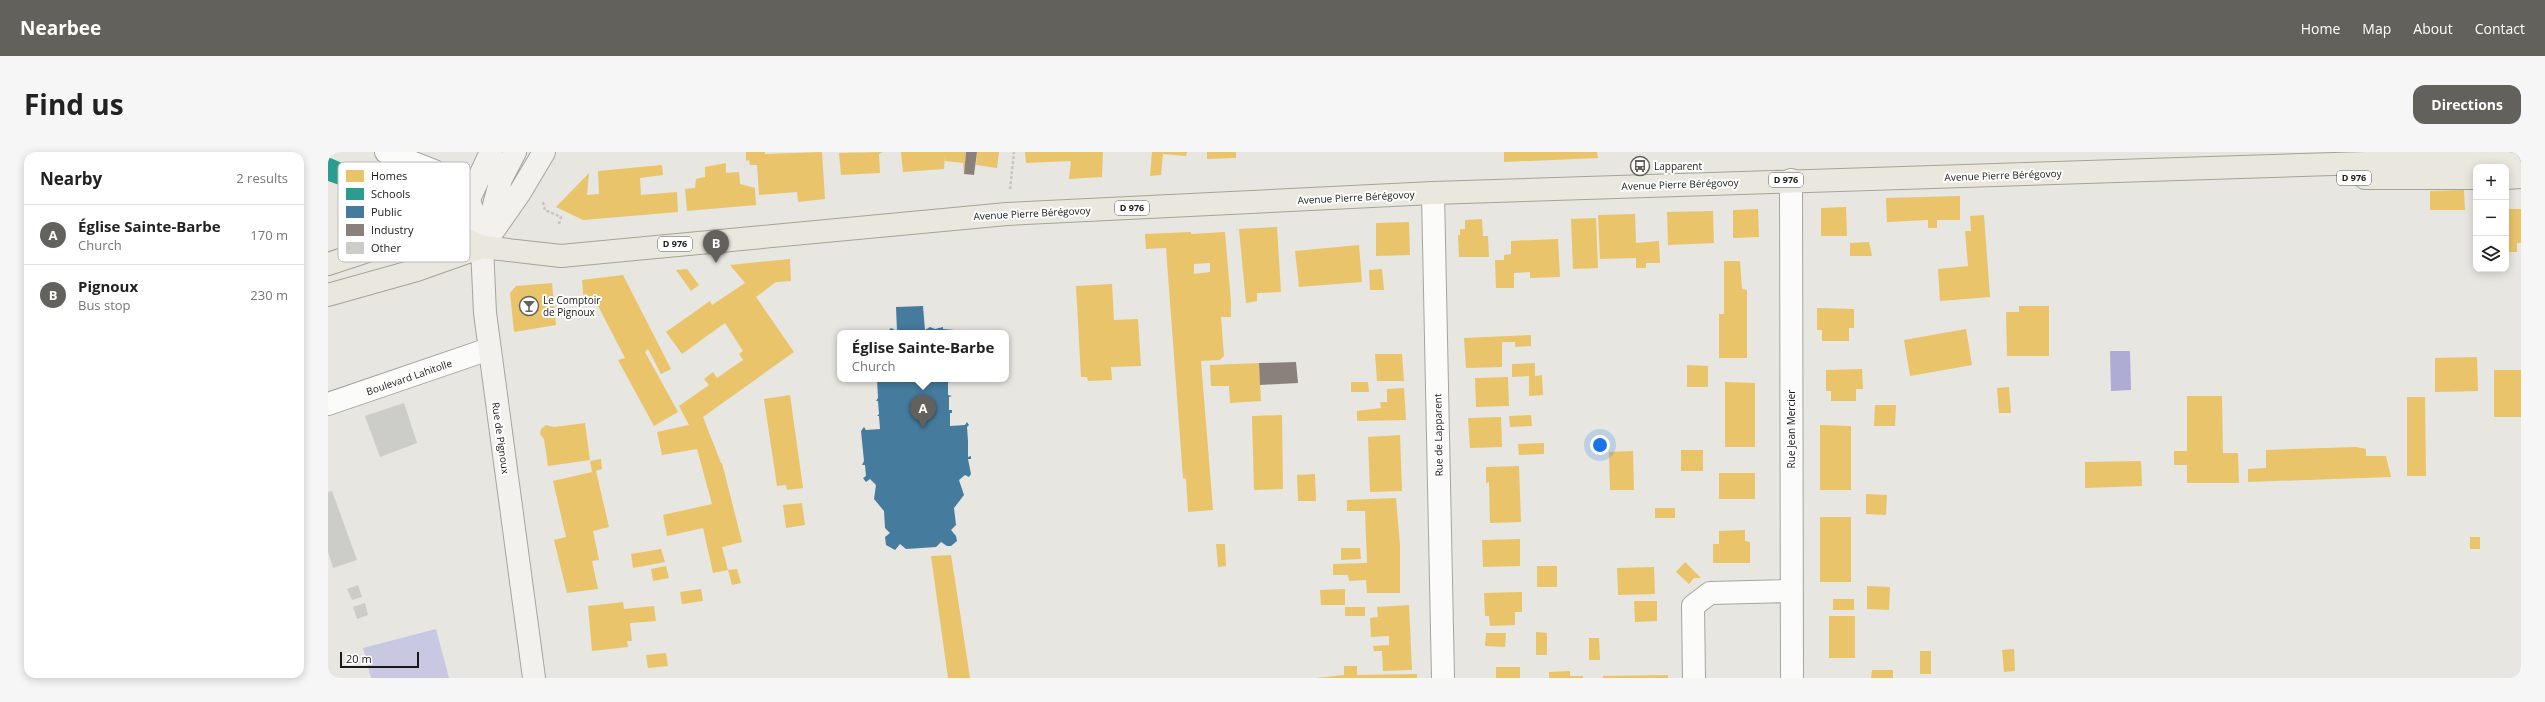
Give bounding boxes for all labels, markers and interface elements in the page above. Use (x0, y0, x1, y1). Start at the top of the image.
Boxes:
text: Nearbee (20, 15, 101, 41)
text: Home (2301, 19, 2340, 38)
text: Map (2362, 19, 2391, 38)
text: About (2413, 19, 2453, 38)
text: Contact (2475, 19, 2525, 38)
text: Find us (24, 85, 124, 123)
button: Directions (2413, 85, 2521, 124)
bus stop icon: Lapparent (1629, 155, 1651, 177)
place label: Lapparent (1654, 159, 1702, 173)
legend (338, 162, 470, 262)
map controls (2473, 164, 2509, 272)
button: + (2473, 164, 2509, 200)
street label: Avenue Pierre Bérégovoy (1944, 166, 2063, 184)
text: Nearby (40, 167, 102, 190)
text: Homes (371, 168, 407, 183)
text: 2 results (236, 169, 288, 187)
road number: D 976 (2337, 171, 2371, 185)
road number: D 976 (1769, 173, 1803, 187)
street label: Avenue Pierre Bérégovoy (1621, 175, 1740, 193)
text: Schools (371, 186, 410, 201)
street label: Avenue Pierre Bérégovoy (1297, 187, 1416, 207)
button: − (2473, 200, 2509, 236)
road number: D 976 (1115, 201, 1149, 215)
street label: Avenue Pierre Bérégovoy (973, 203, 1092, 223)
text: Public (371, 204, 402, 219)
text: Église Sainte-Barbe (78, 216, 221, 236)
text: Industry (371, 222, 414, 237)
text: A (49, 226, 57, 244)
text: 170 m (250, 226, 288, 244)
pin: B (703, 230, 729, 263)
text: Church (78, 236, 122, 254)
button: layers (2473, 236, 2509, 272)
road number: D 976 (658, 237, 692, 251)
text: Other (371, 240, 401, 255)
text: Pignoux (78, 276, 138, 296)
text: B (49, 286, 57, 304)
text: 230 m (250, 286, 288, 304)
place label: Le Comptoir de Pignoux (543, 293, 600, 319)
bar icon: Le Comptoir de Pignoux (518, 295, 540, 317)
text: Bus stop (78, 296, 131, 314)
popup (837, 330, 1009, 382)
text: Église Sainte-Barbe (852, 337, 994, 357)
street label: Boulevard Lahitolle (364, 356, 454, 398)
text: Church (852, 357, 895, 375)
street label: Rue Jean Mercier (1784, 390, 1798, 468)
street label: Rue de Lapparent (1430, 393, 1446, 477)
pin: A (910, 395, 936, 428)
street label: Rue de Pignoux (489, 401, 513, 476)
your location (1590, 435, 1610, 455)
scale bar (340, 650, 419, 669)
text: 20 m (346, 651, 372, 666)

